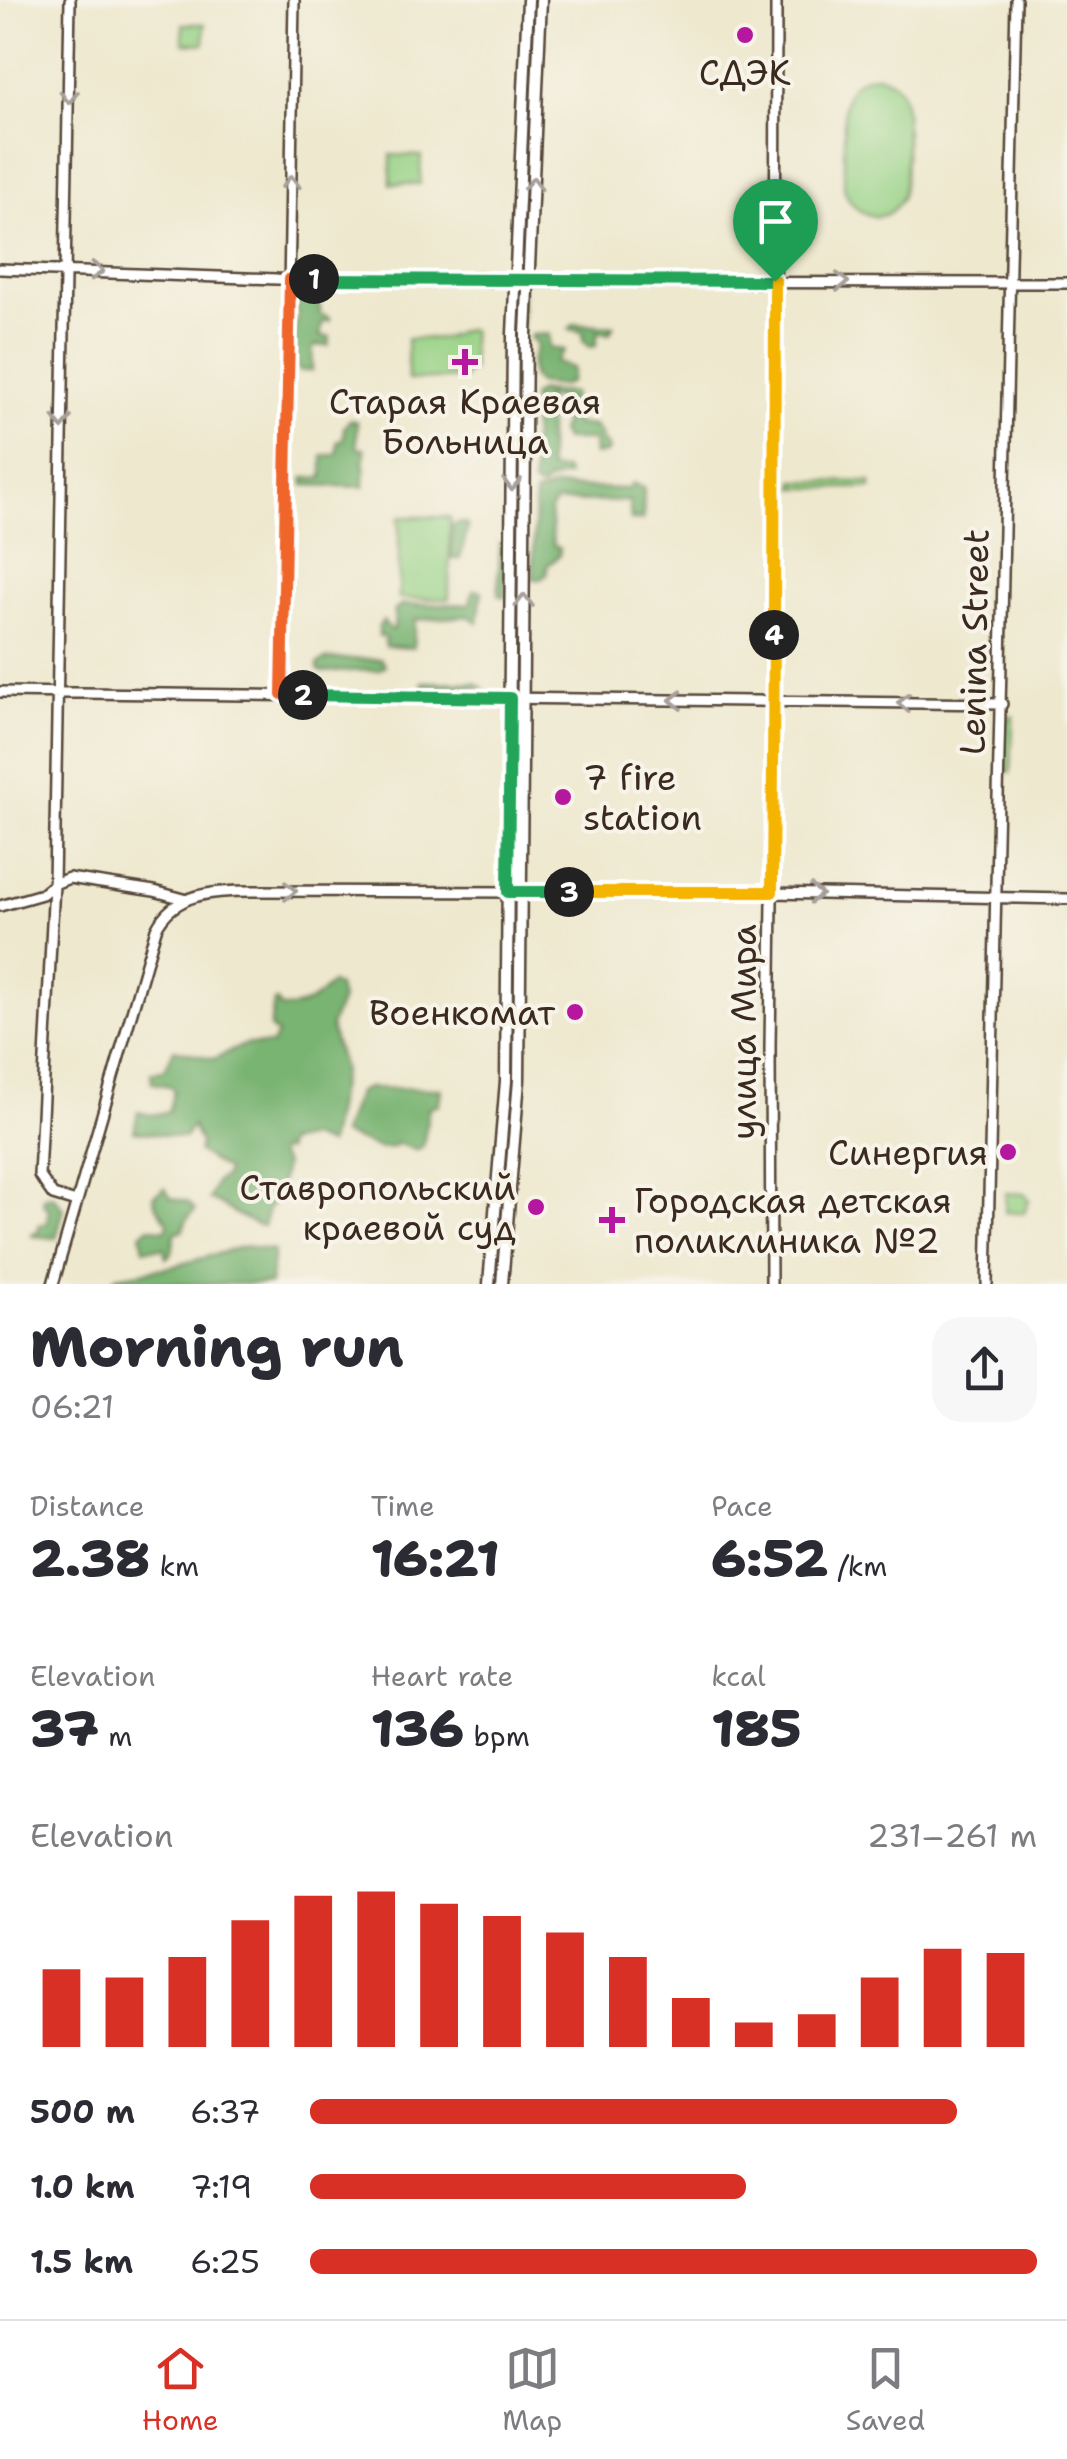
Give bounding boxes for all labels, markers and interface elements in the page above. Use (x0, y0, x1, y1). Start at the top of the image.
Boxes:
marker: СДЭК (734, 24, 756, 46)
place label: СДЭК (699, 49, 791, 96)
one-way arrow (58, 90, 79, 106)
one-way arrow (280, 173, 302, 188)
one-way arrow (522, 176, 543, 192)
pin (733, 179, 818, 282)
icon: arrive (748, 194, 803, 249)
pin: 1 (289, 254, 339, 304)
one-way arrow (90, 260, 106, 281)
text: 1 (308, 260, 320, 298)
one-way arrow (834, 271, 850, 293)
marker: Старая Краевая Больница (452, 349, 478, 375)
place label: Старая Краевая Больница (329, 378, 601, 465)
one-way arrow (51, 416, 73, 431)
one-way arrow (501, 478, 523, 493)
street label: Lenina Street (949, 528, 999, 756)
one-way arrow (513, 592, 535, 608)
pin: 4 (749, 610, 799, 660)
text: 4 (764, 616, 784, 654)
pin: 2 (278, 670, 328, 720)
text: 2 (293, 676, 313, 714)
one-way arrow (668, 689, 684, 711)
one-way arrow (896, 692, 912, 714)
place label: 7 fire station (583, 754, 702, 841)
marker: 7 fire station (552, 786, 574, 808)
pin: 3 (544, 867, 594, 917)
text: 3 (559, 873, 579, 911)
one-way arrow (284, 880, 299, 902)
one-way arrow (808, 883, 824, 904)
street label: улица Мира (720, 924, 767, 1140)
place label: Военкомат (369, 989, 555, 1036)
marker: Военкомат (564, 1001, 586, 1023)
place label: Синергия (828, 1129, 988, 1176)
marker: Синергия (997, 1141, 1019, 1163)
place label: Ставропольский краевой суд (239, 1164, 516, 1251)
place label: Городская детская поликлиника №2 (634, 1177, 952, 1264)
marker: Ставропольский краевой суд (525, 1196, 547, 1218)
marker: Городская детская поликлиника №2 (599, 1207, 625, 1233)
text: Morning run (30, 1310, 404, 1384)
button: share (932, 1317, 1037, 1422)
text: 06:21 (30, 1385, 114, 1428)
text: Distance (30, 1487, 145, 1525)
text: Time (371, 1487, 435, 1525)
text: Pace (711, 1487, 773, 1525)
text: 2.38 (30, 1525, 150, 1592)
text: 16:21 (371, 1525, 500, 1592)
text: 6:52 (711, 1525, 828, 1592)
text: km (150, 1547, 199, 1585)
text: /km (828, 1547, 887, 1585)
text: Elevation (30, 1657, 155, 1695)
text: Heart rate (371, 1657, 513, 1695)
text: kcal (711, 1657, 766, 1695)
text: 37 (30, 1695, 99, 1762)
text: 136 (371, 1695, 464, 1762)
text: 185 (711, 1695, 802, 1762)
text: m (99, 1717, 132, 1755)
text: bpm (464, 1717, 530, 1755)
text: Elevation (30, 1814, 173, 1857)
text: 231–261 m (867, 1814, 1037, 1857)
text: 500 m (30, 2090, 135, 2133)
text: 6:37 (190, 2090, 260, 2133)
text: 1.0 km (30, 2165, 135, 2208)
text: 7:19 (190, 2165, 252, 2208)
text: 1.5 km (30, 2240, 133, 2283)
text: 6:25 (190, 2240, 260, 2283)
tab: Home (142, 2341, 219, 2439)
tab: Map (502, 2341, 562, 2439)
tab: Saved (846, 2341, 925, 2439)

